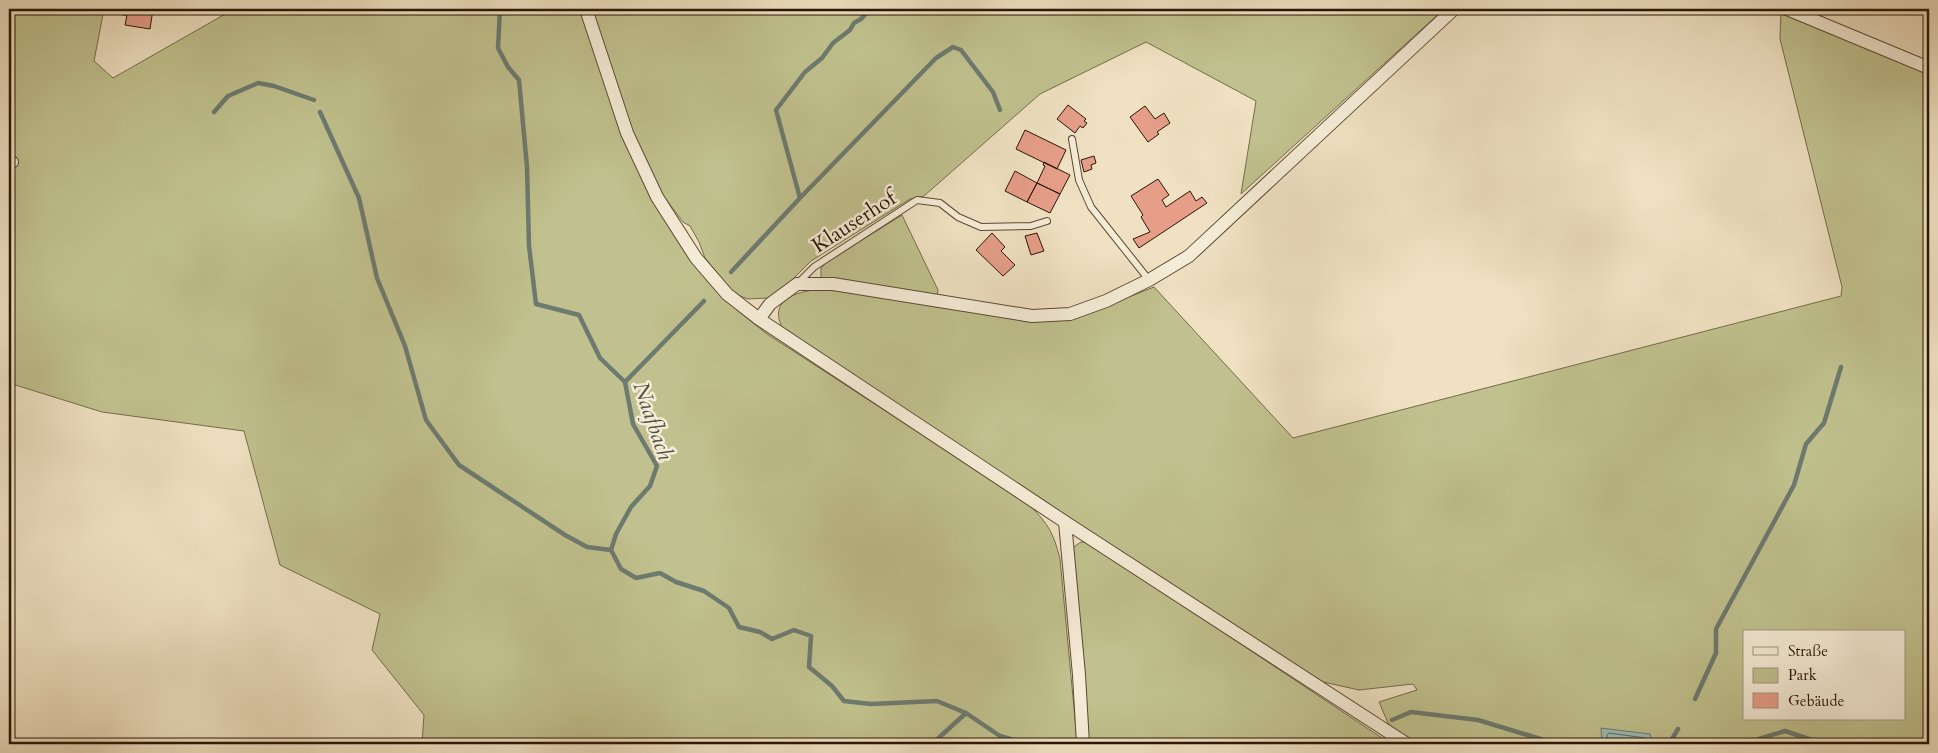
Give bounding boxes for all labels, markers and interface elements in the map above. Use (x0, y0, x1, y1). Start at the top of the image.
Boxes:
street label: Klauserhof (806, 182, 905, 260)
water label: Naafbach (626, 378, 681, 465)
legend (1743, 630, 1906, 720)
text: Straße (1788, 641, 1828, 661)
text: Park (1788, 665, 1817, 685)
text: Gebäude (1788, 691, 1845, 711)

